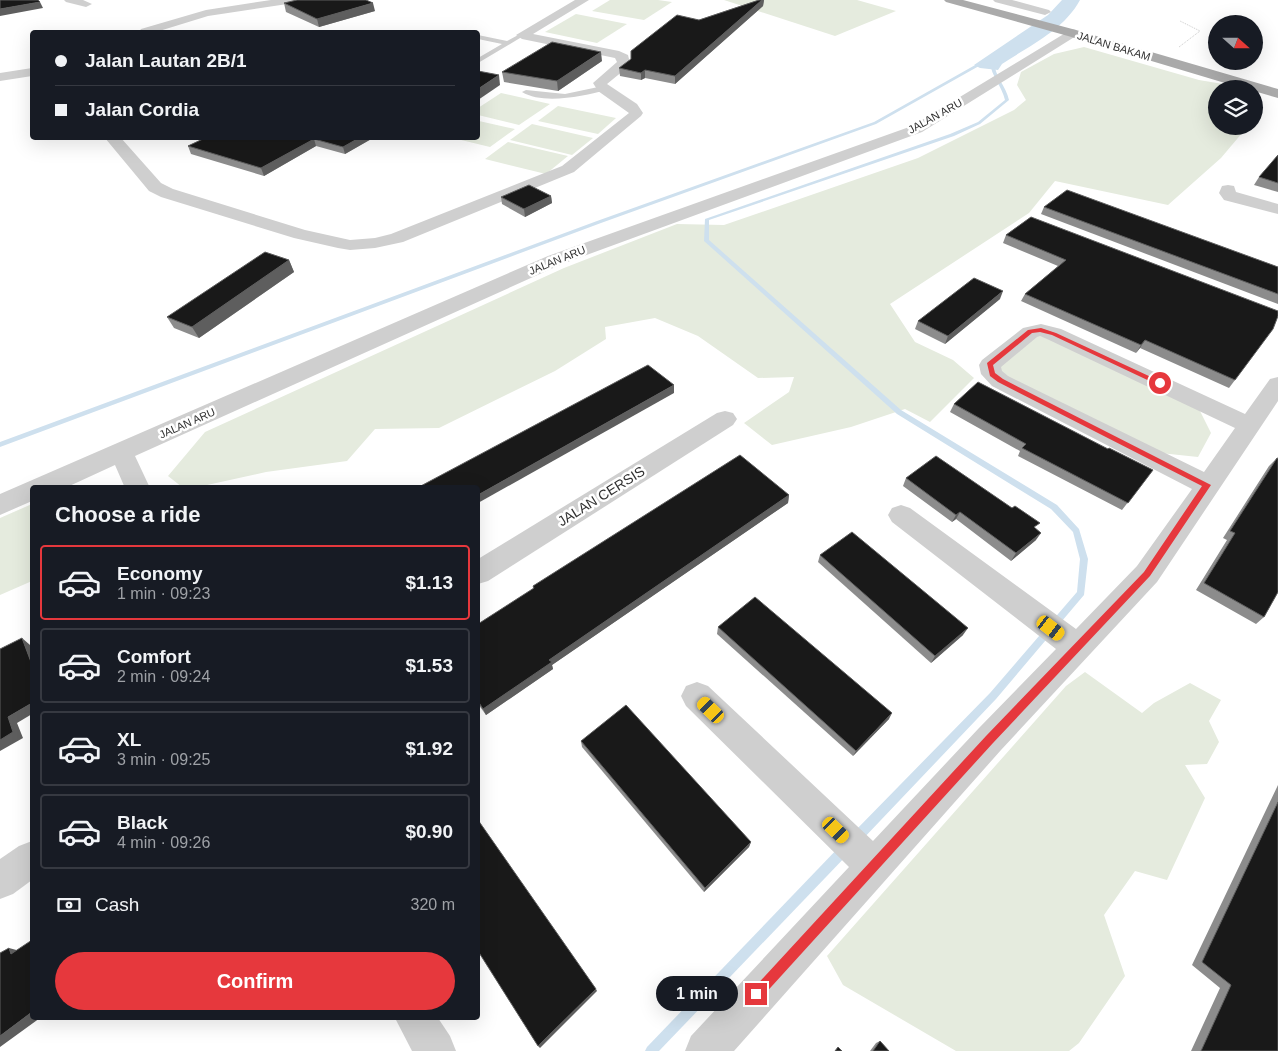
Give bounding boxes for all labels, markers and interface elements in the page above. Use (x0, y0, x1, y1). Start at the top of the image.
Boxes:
north arrow (1208, 15, 1262, 70)
map controls (1208, 15, 1263, 135)
street label: JALAN BAKAM (1076, 29, 1152, 63)
text: Jalan Lautan 2B/1 (85, 50, 247, 71)
button: layers (1208, 80, 1263, 135)
street label: JALAN ARU (906, 96, 964, 136)
text: Jalan Cordia (85, 99, 199, 120)
street label: JALAN ARU (527, 243, 587, 277)
route start (1149, 372, 1171, 394)
street label: JALAN ARU (157, 405, 217, 441)
street label: JALAN CERSIS (555, 463, 647, 529)
text: Choose a ride (55, 502, 200, 527)
icon: car (57, 560, 102, 605)
text: Economy (117, 563, 203, 584)
text: $1.13 (405, 572, 453, 593)
text: 1 min · 09:23 (117, 585, 210, 602)
car (1034, 613, 1067, 643)
icon: car (57, 643, 102, 688)
text: Comfort (117, 646, 191, 667)
text: $1.53 (405, 655, 453, 676)
text: 2 min · 09:24 (117, 668, 210, 685)
car (694, 694, 727, 726)
icon: car (57, 726, 102, 771)
text: XL (117, 729, 141, 750)
text: $1.92 (405, 738, 453, 759)
text: 3 min · 09:25 (117, 751, 210, 768)
icon: car (57, 809, 102, 854)
text: Black (117, 812, 168, 833)
car (819, 814, 852, 846)
text: $0.90 (405, 821, 453, 842)
text: 4 min · 09:26 (117, 834, 210, 851)
icon: cash (55, 891, 83, 919)
text: Cash (95, 894, 139, 915)
text: 320 m (411, 896, 455, 913)
button: Confirm (55, 952, 455, 1010)
callout: 1 min (656, 976, 738, 1012)
route end (745, 983, 767, 1005)
text: 1 min (676, 985, 718, 1002)

